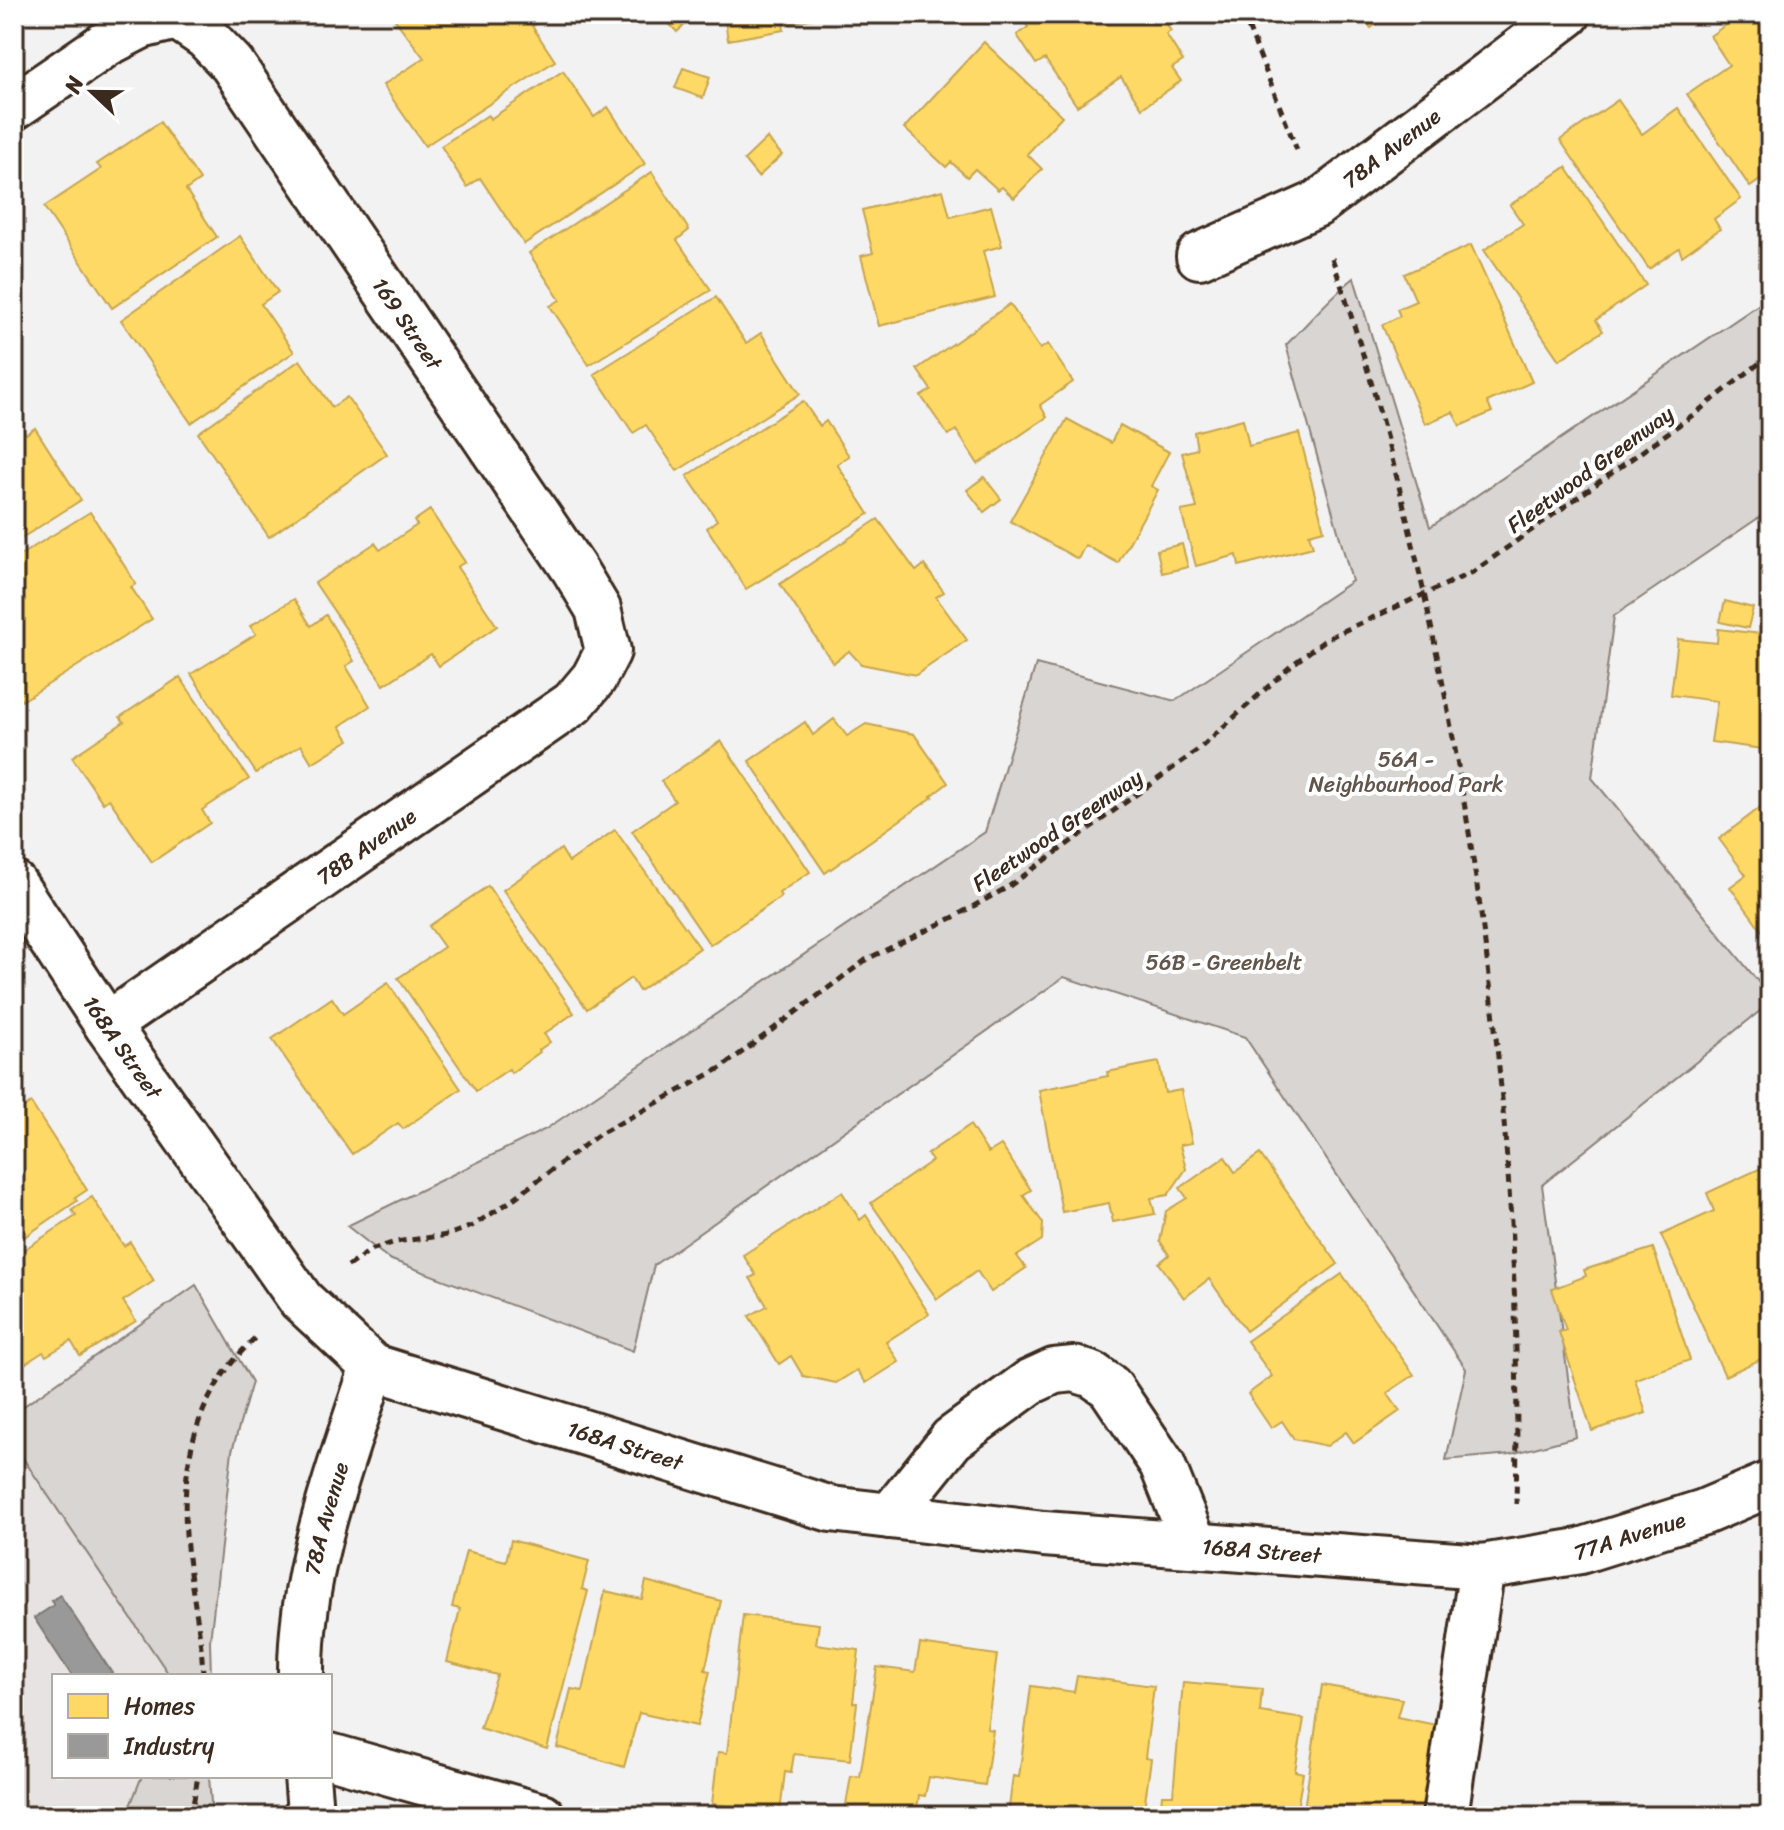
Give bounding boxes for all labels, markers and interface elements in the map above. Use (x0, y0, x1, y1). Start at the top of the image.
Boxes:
north arrow (52, 52, 132, 132)
text: N (53, 70, 95, 100)
street label: 78A Avenue (1333, 97, 1450, 199)
street label: 169 Street (362, 269, 454, 379)
street label: Fleetwood Greenway (1498, 395, 1683, 544)
park label: 56A - Neighbourhood Park (1309, 740, 1504, 804)
street label: Fleetwood Greenway (964, 758, 1151, 902)
street label: 78B Avenue (308, 797, 425, 896)
park label: 56B - Greenbelt (1146, 943, 1303, 982)
street label: 168A Street (72, 987, 173, 1108)
street label: 168A Street (562, 1409, 689, 1482)
street label: 78A Avenue (293, 1456, 360, 1579)
street label: 77A Avenue (1569, 1500, 1691, 1572)
street label: 168A Street (1201, 1527, 1324, 1575)
legend (52, 1674, 332, 1778)
text: Homes (124, 1685, 195, 1727)
text: Industry (123, 1725, 215, 1767)

